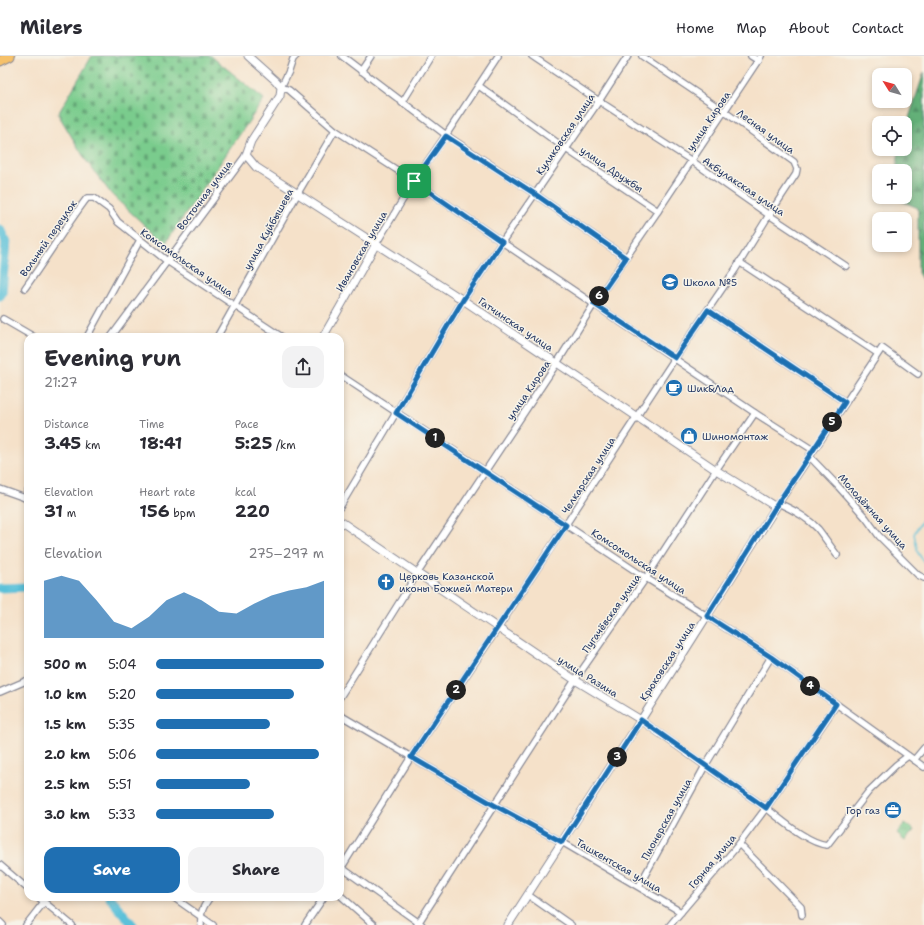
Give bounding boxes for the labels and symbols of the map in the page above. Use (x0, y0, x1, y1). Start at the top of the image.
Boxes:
north arrow (872, 68, 912, 108)
street label: улица Кирова (684, 88, 734, 154)
street label: Куликовская улица (533, 90, 598, 178)
street label: Лесная улица (734, 106, 798, 157)
street label: улица Дружбы (578, 144, 646, 195)
street label: Акбулакская улица (700, 154, 788, 219)
street label: Восточная улица (174, 157, 235, 233)
pin (397, 164, 431, 198)
street label: улица Куйбышева (241, 186, 297, 272)
street label: Вольный переулок (17, 197, 80, 279)
street label: Ивановская улица (333, 208, 390, 294)
street label: Комсомольская улица (138, 225, 236, 300)
school or university icon: Школа №5 (660, 272, 680, 292)
place label: Школа №5 (683, 276, 737, 289)
pin: 6 (589, 286, 609, 306)
street label: Гатчинская улица (476, 294, 556, 355)
street label: улица Кирова (504, 357, 554, 423)
cafe icon: Шик&Лад (664, 378, 684, 398)
place label: Шик&Лад (687, 382, 735, 395)
pin: 5 (822, 412, 842, 432)
shop icon: Шиномонтаж (679, 426, 699, 446)
pin: 1 (425, 428, 445, 448)
place label: Шиномонтаж (702, 430, 769, 443)
street label: Челкарская улица (559, 434, 619, 516)
street label: Молодёжная улица (835, 471, 911, 552)
street label: Комсомольская улица (589, 526, 689, 597)
place label: Церковь Казанской иконы Божией Матери (399, 570, 513, 595)
street label: Пугачёвская улица (579, 571, 644, 655)
church icon: Церковь Казанской иконы Божией Матери (376, 572, 396, 592)
street label: Крюковская улица (637, 619, 698, 703)
street label: улица Разина (555, 653, 621, 701)
pin: 4 (800, 676, 820, 696)
pin: 2 (446, 680, 466, 700)
pin: 3 (607, 747, 627, 767)
street label: Пионерская улица (639, 775, 695, 862)
office icon: Гор газ (883, 800, 903, 820)
place label: Гор газ (846, 804, 880, 817)
street label: Горная улица (686, 831, 739, 891)
street label: Ташкентская улица (574, 836, 665, 896)

